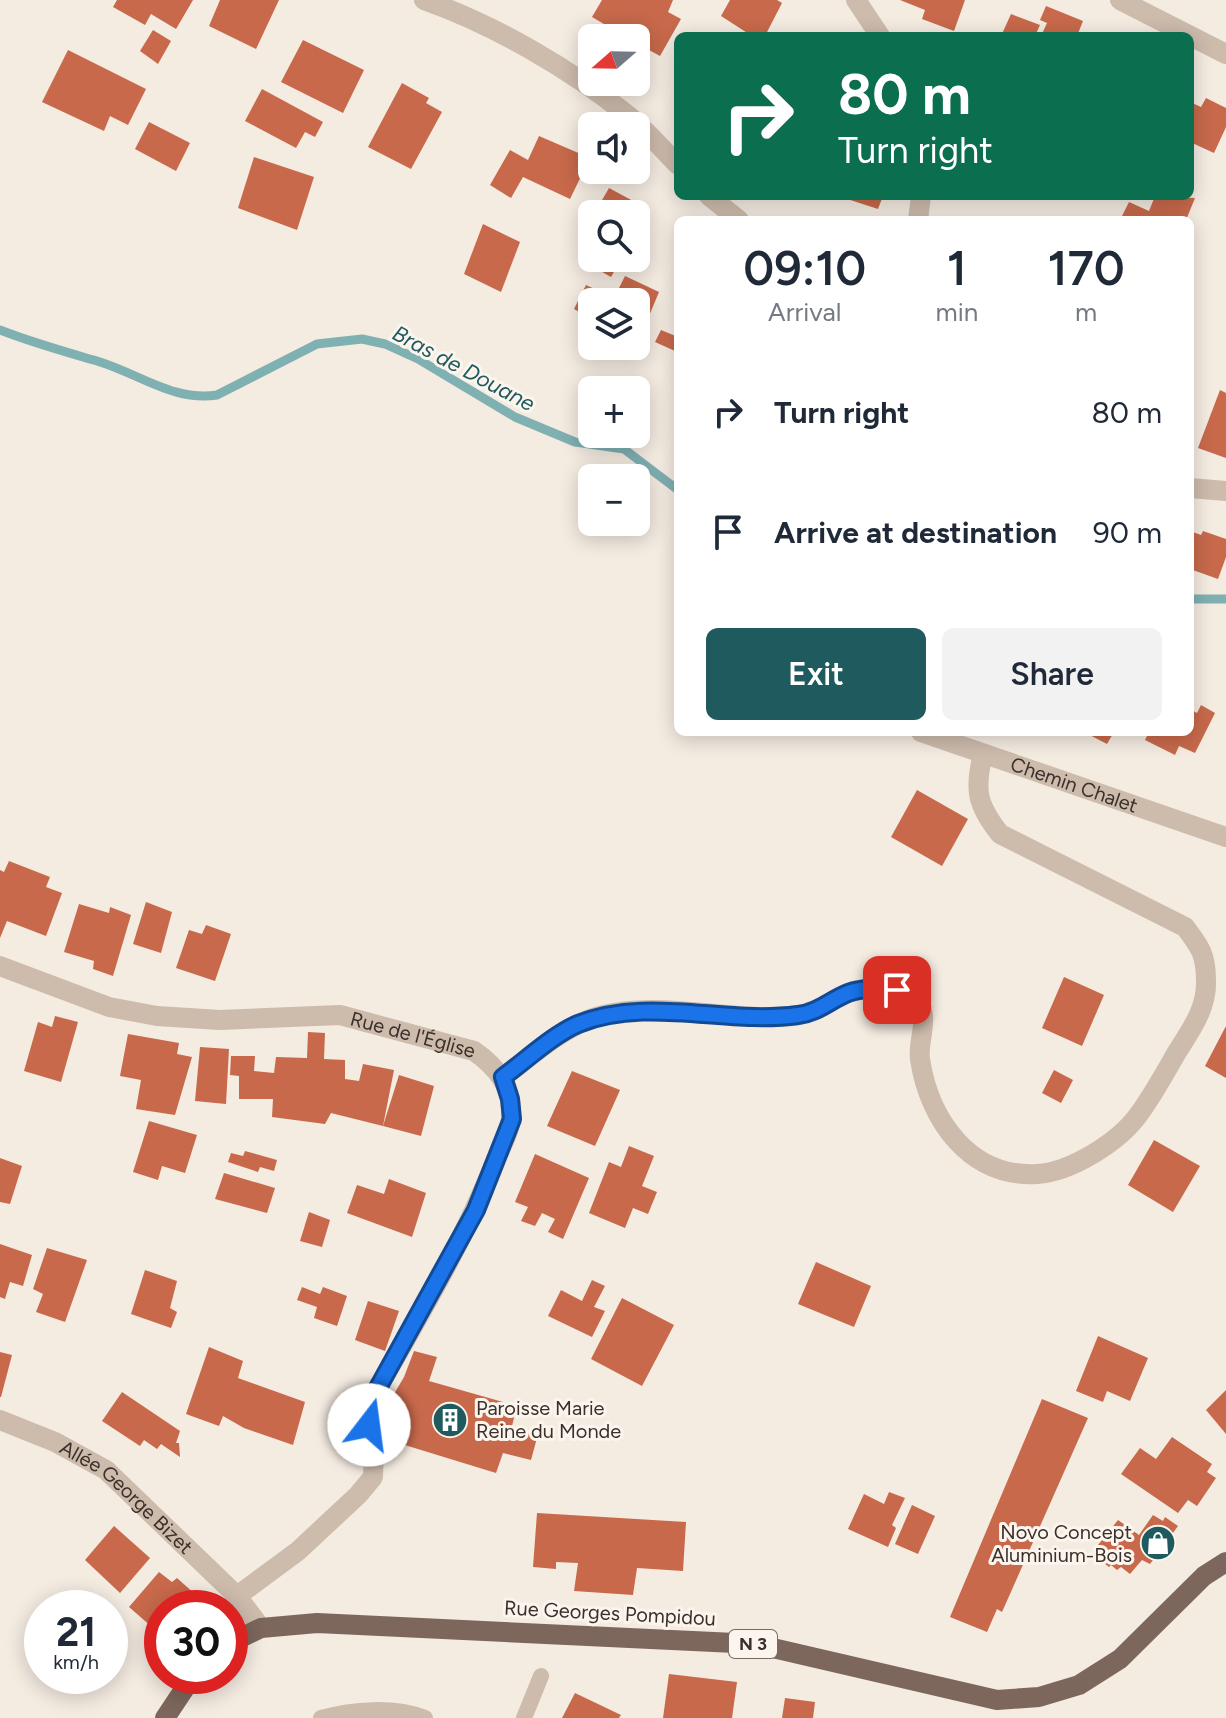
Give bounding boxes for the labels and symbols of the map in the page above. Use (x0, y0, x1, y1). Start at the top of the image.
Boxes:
north arrow (578, 24, 650, 96)
water label: Bras de Douane (388, 320, 540, 417)
street label: Chemin Chalet (1007, 752, 1141, 818)
pin (863, 956, 931, 1024)
street label: Rue de l'Église (348, 1006, 478, 1063)
position arrow (327, 1383, 411, 1467)
place label: Paroisse Marie Reine du Monde (476, 1396, 621, 1443)
building icon: Paroisse Marie Reine du Monde (431, 1401, 469, 1439)
street label: Allée George Bizet (56, 1435, 198, 1559)
place label: Novo Concept Aluminium-Bois (991, 1520, 1132, 1567)
shop icon: Novo Concept Aluminium-Bois (1139, 1524, 1177, 1562)
speed limit sign: 30 (144, 1590, 248, 1694)
street label: Rue Georges Pompidou (504, 1595, 716, 1631)
road number: N 3 (729, 1630, 777, 1658)

